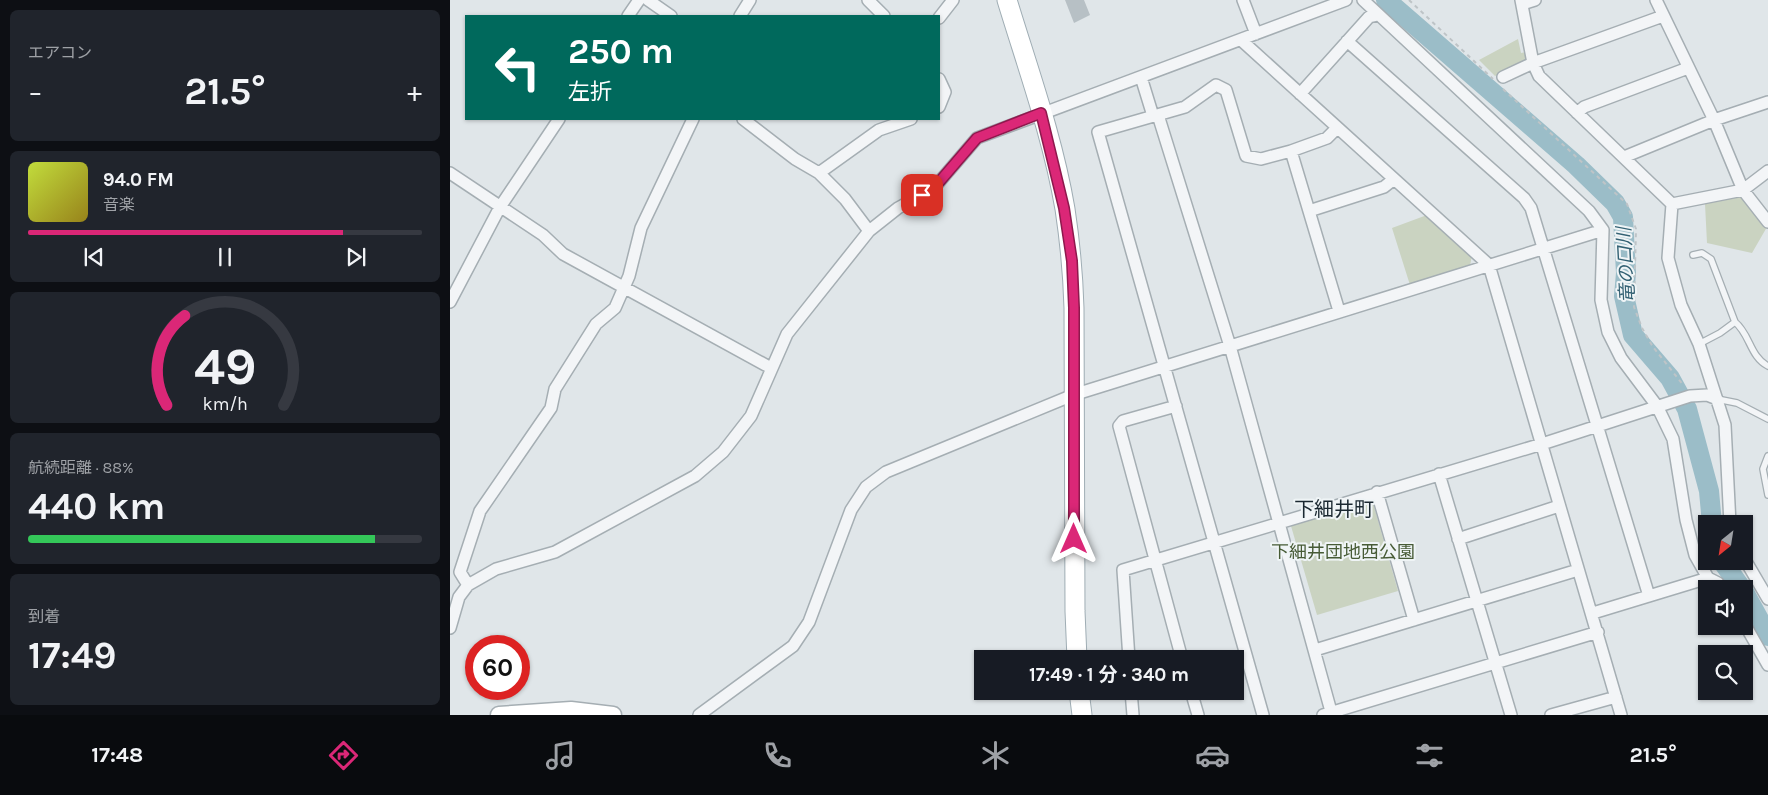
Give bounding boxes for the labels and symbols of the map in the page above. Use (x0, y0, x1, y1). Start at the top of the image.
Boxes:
pin (901, 174, 943, 216)
water label: 竜の口川 (1613, 224, 1639, 304)
district label: 下細井町 (1294, 498, 1374, 521)
position arrow (1047, 512, 1099, 564)
north arrow (1698, 515, 1752, 570)
park label: 下細井団地西公園 (1271, 541, 1415, 563)
speed limit sign: 60 (465, 635, 530, 700)

